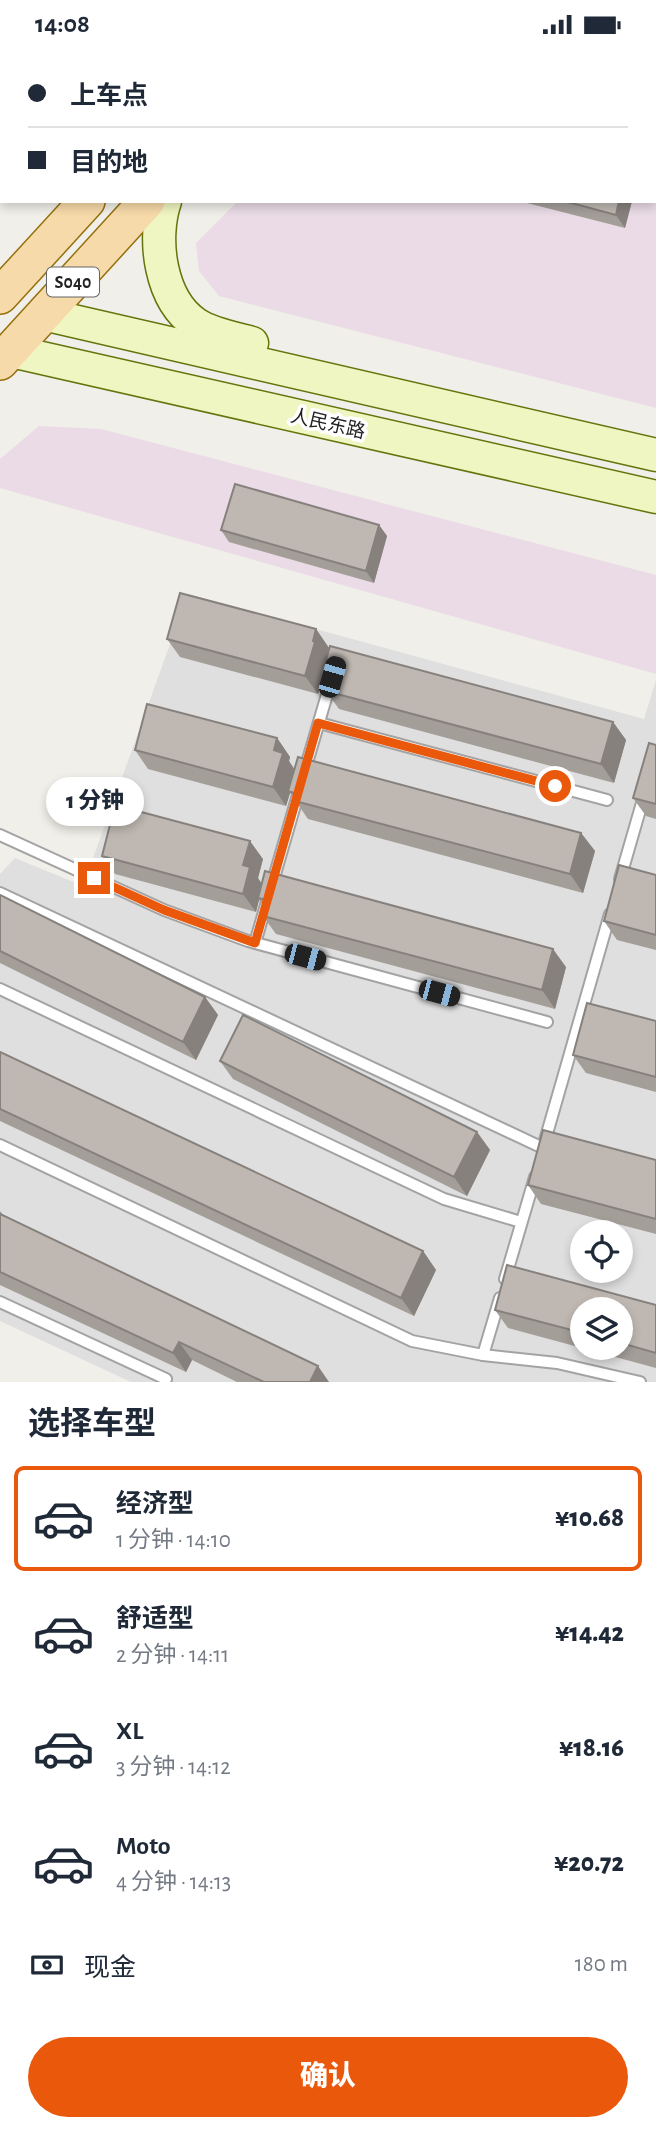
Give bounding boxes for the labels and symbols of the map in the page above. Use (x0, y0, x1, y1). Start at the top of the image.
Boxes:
road number: S040 (47, 267, 99, 296)
street label: 人民东路 (288, 405, 367, 442)
car (317, 654, 348, 700)
route start (539, 770, 571, 802)
callout: 1 分钟 (45, 777, 143, 825)
route end (78, 862, 110, 894)
car (282, 941, 329, 973)
car (416, 977, 463, 1009)

